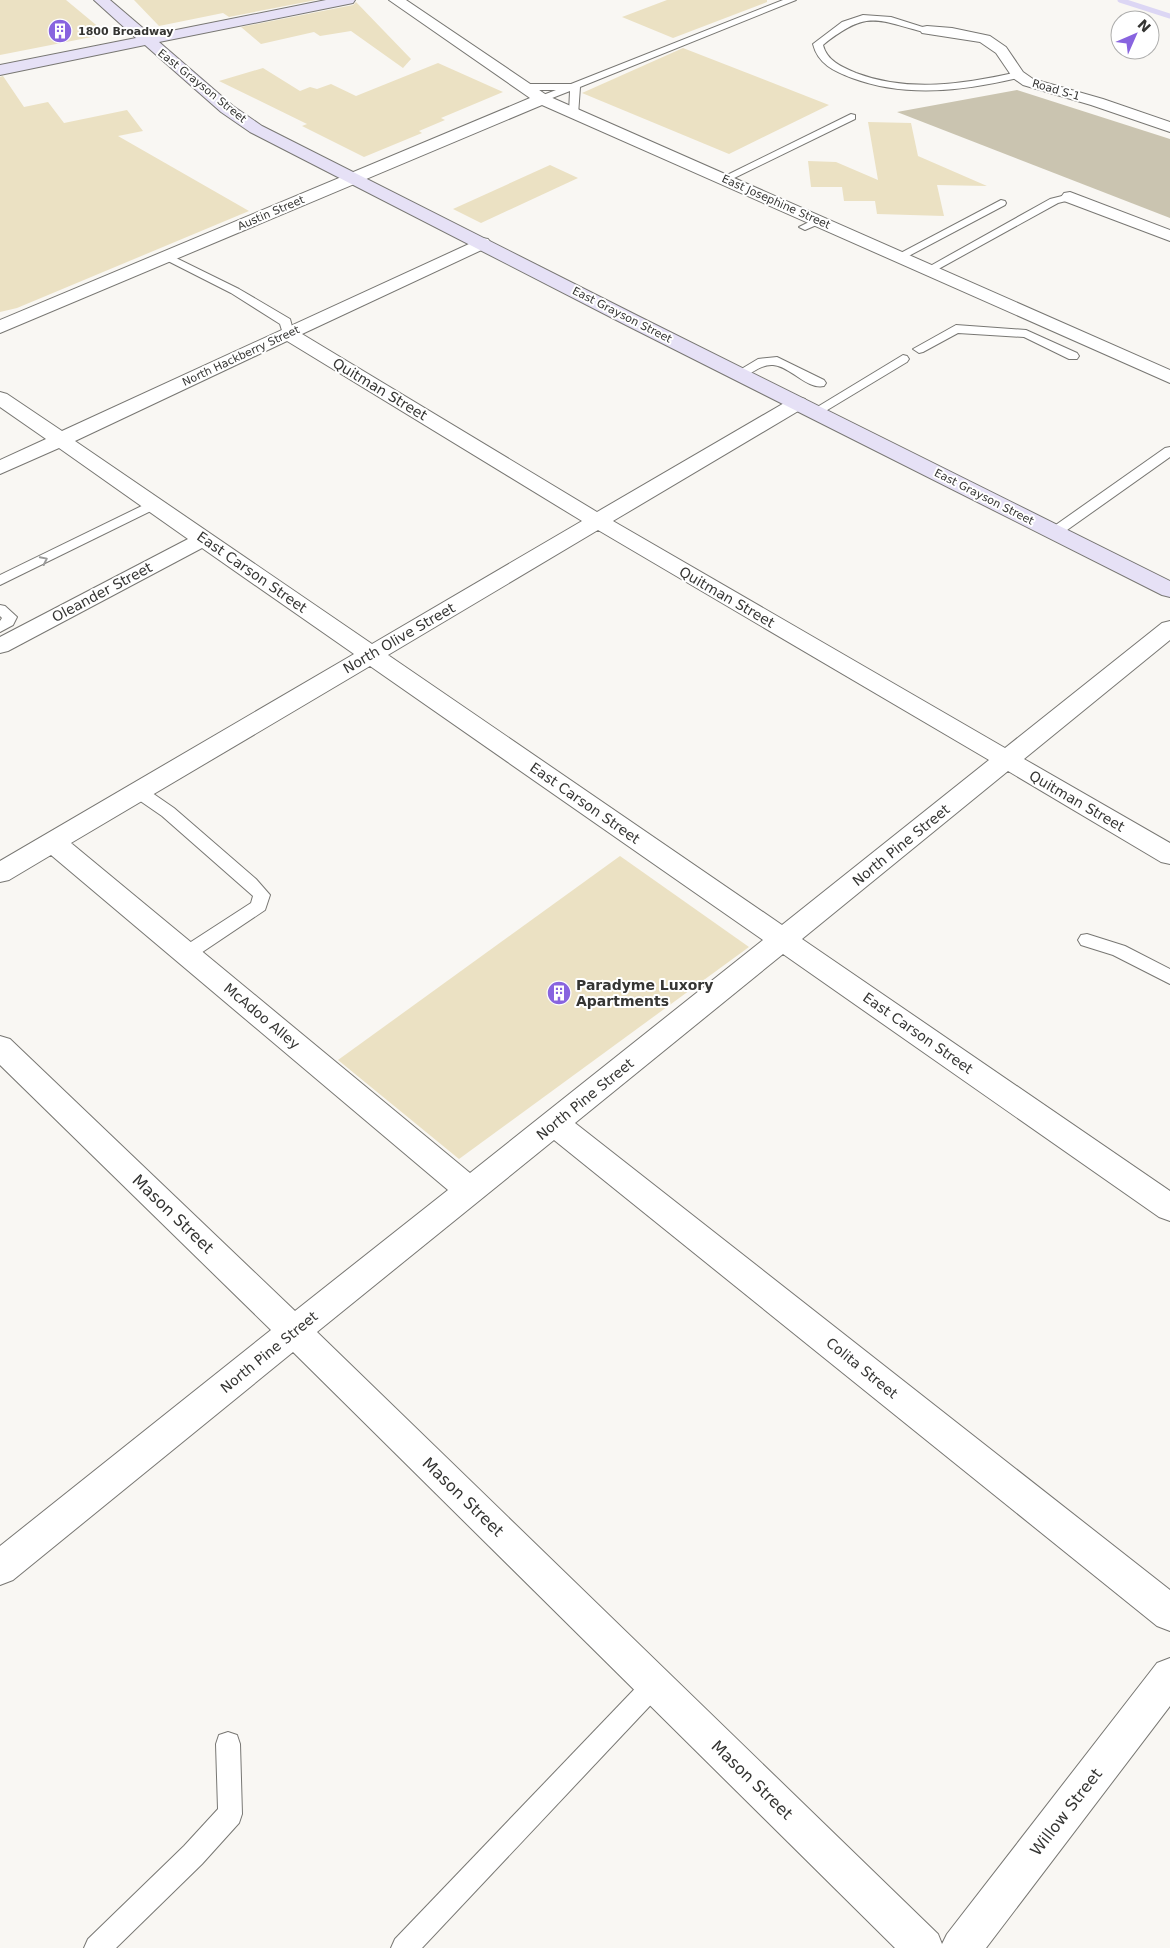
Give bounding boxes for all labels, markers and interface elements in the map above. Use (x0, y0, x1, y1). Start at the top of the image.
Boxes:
north arrow (1110, 10, 1160, 60)
text: N (1134, 16, 1154, 36)
building icon: 1800 Broadway (47, 18, 73, 44)
place label: 1800 Broadway (78, 25, 174, 38)
street label: East Grayson Street (155, 46, 249, 126)
street label: Road S-1 (1031, 77, 1081, 103)
street label: East Josephine Street (720, 172, 833, 232)
street label: Austin Street (236, 193, 307, 233)
street label: East Grayson Street (570, 284, 675, 346)
street label: North Hackberry Street (180, 323, 302, 389)
street label: Quitman Street (330, 354, 431, 424)
street label: East Grayson Street (932, 466, 1037, 528)
street label: East Carson Street (194, 528, 310, 616)
one-way arrow (38, 556, 47, 566)
street label: Oleander Street (49, 559, 155, 625)
street label: Quitman Street (677, 563, 778, 631)
street label: North Olive Street (340, 599, 458, 677)
street label: East Carson Street (527, 759, 643, 847)
street label: Quitman Street (1027, 767, 1128, 835)
street label: North Pine Street (849, 801, 953, 889)
place label: Paradyme Luxory Apartments (576, 977, 713, 1009)
street label: McAdoo Alley (221, 980, 303, 1052)
building icon: Paradyme Luxory Apartments (546, 980, 572, 1006)
street label: East Carson Street (860, 989, 976, 1077)
street label: North Pine Street (533, 1055, 637, 1143)
street label: Mason Street (128, 1170, 218, 1258)
street label: North Pine Street (217, 1308, 321, 1396)
street label: Colita Street (823, 1334, 901, 1402)
street label: Mason Street (418, 1453, 508, 1541)
street label: Mason Street (707, 1736, 797, 1824)
street label: Willow Street (1026, 1765, 1106, 1859)

